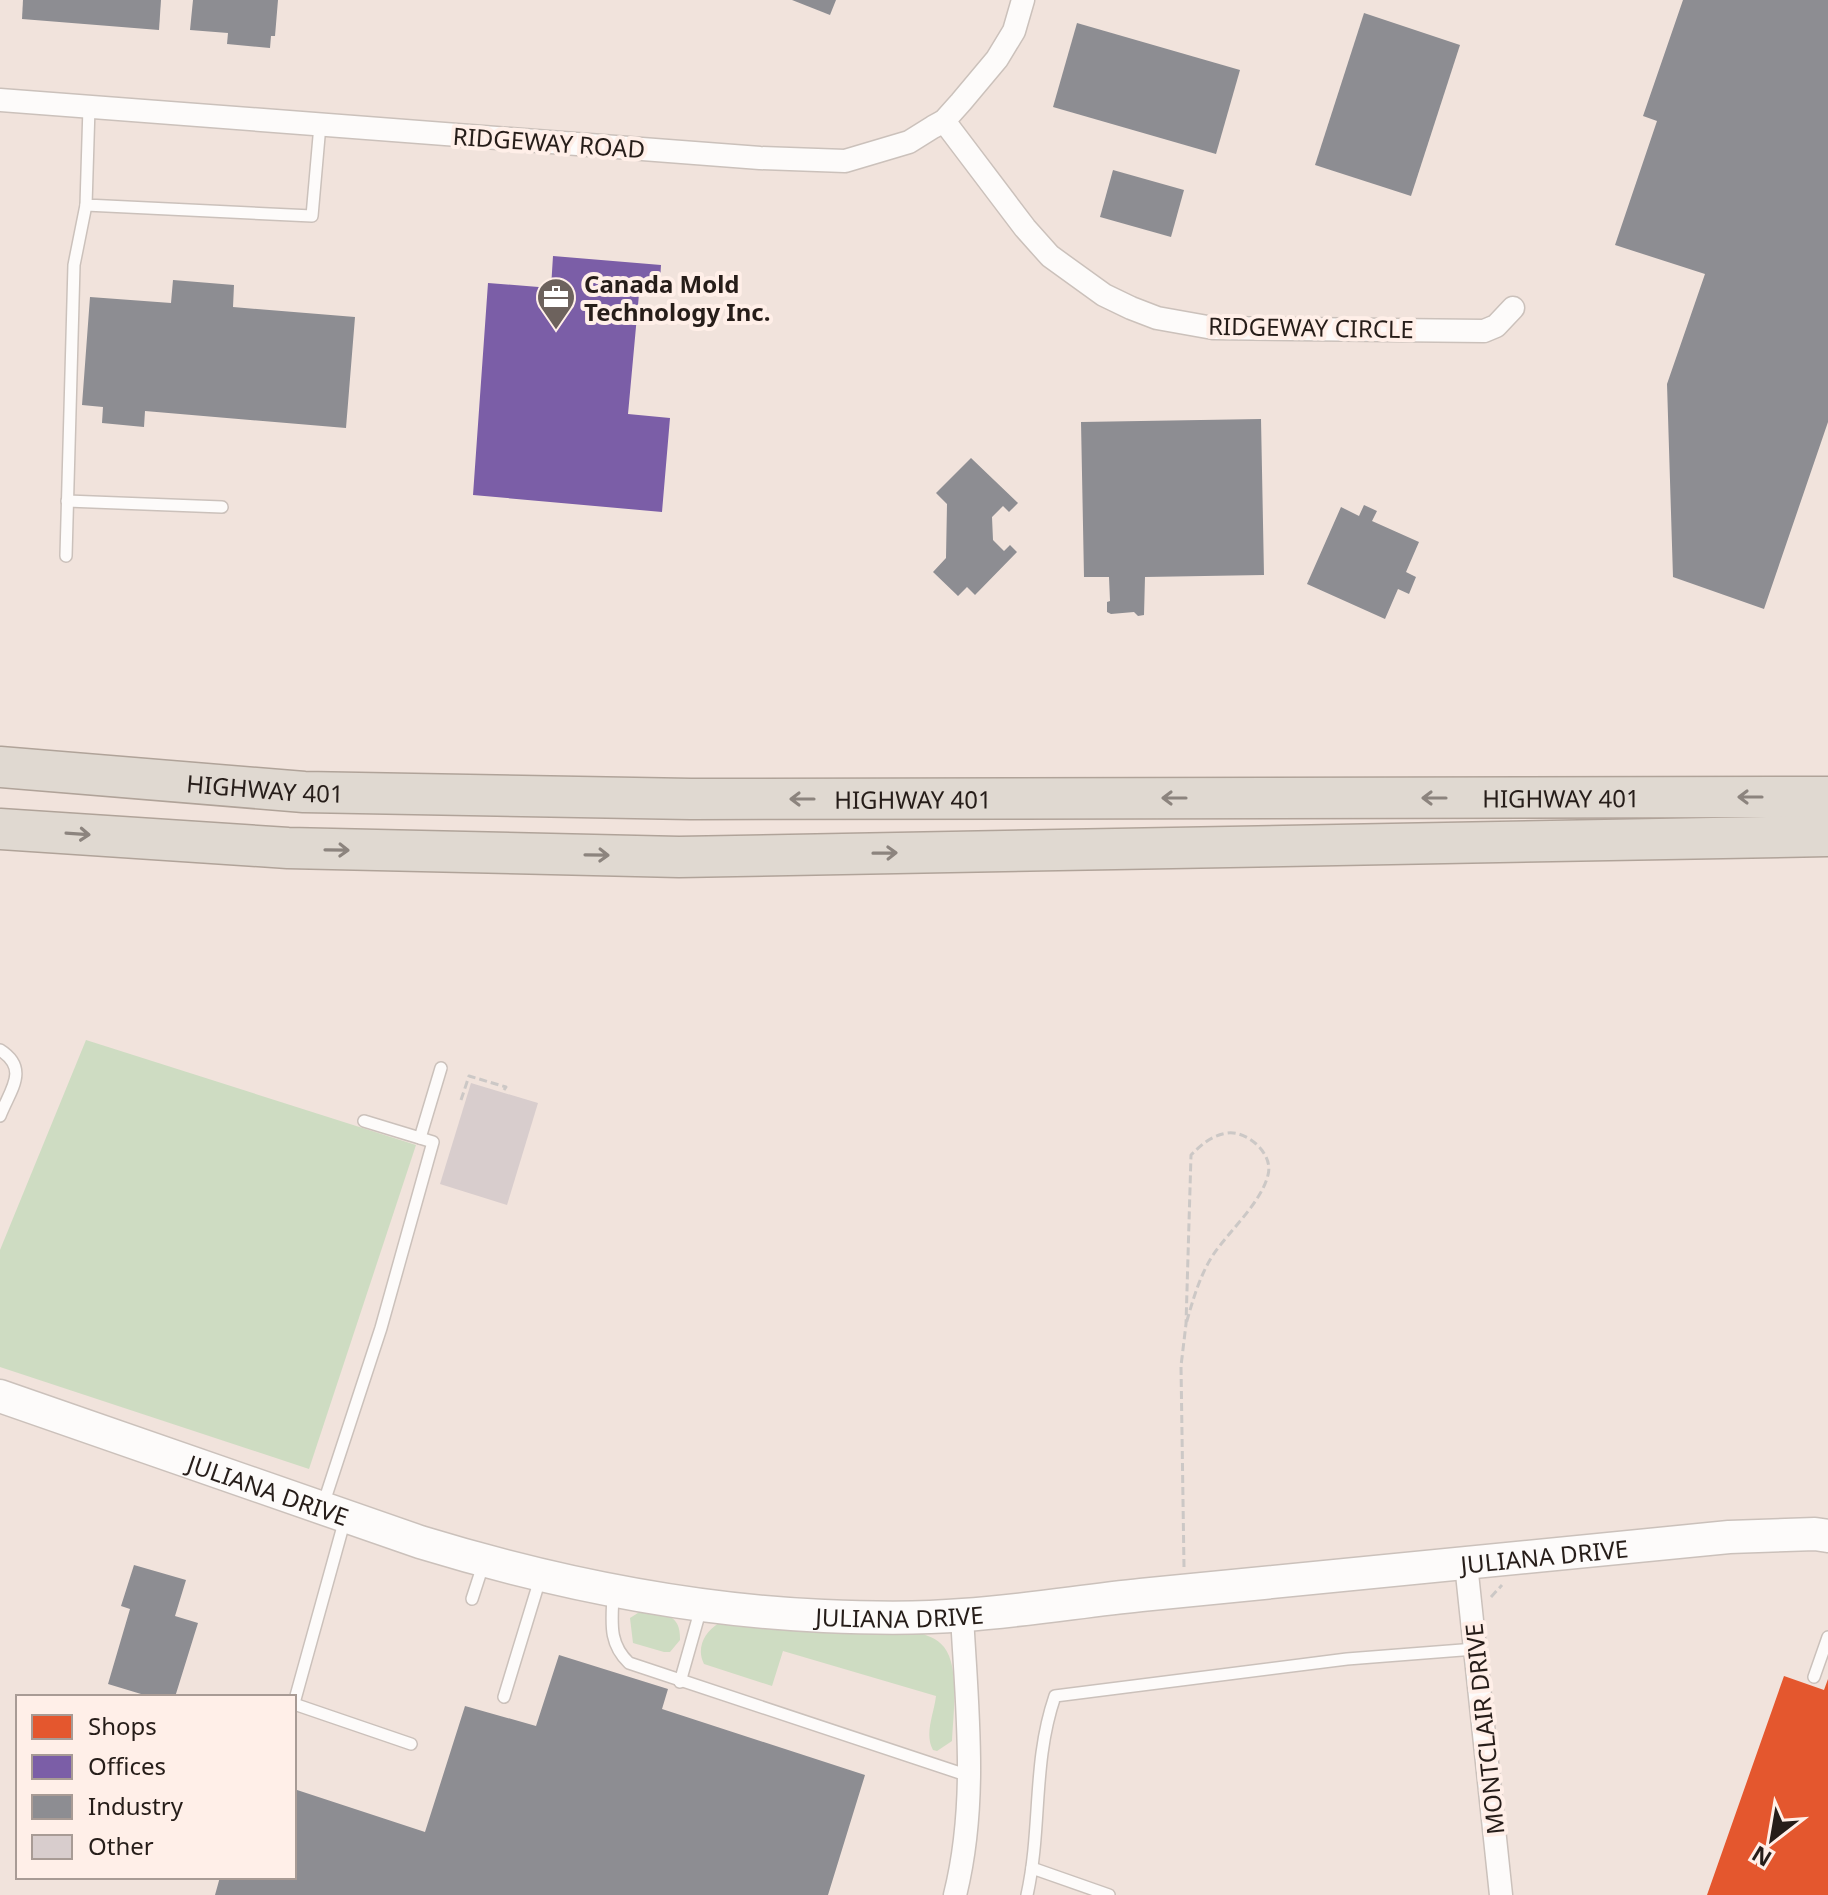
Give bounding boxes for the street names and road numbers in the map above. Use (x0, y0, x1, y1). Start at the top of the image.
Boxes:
street label: RIDGEWAY ROAD (452, 119, 646, 165)
street label: RIDGEWAY CIRCLE (1208, 309, 1414, 345)
street label: HIGHWAY 401 (185, 766, 344, 809)
street label: HIGHWAY 401 (1482, 781, 1640, 814)
street label: HIGHWAY 401 (834, 782, 992, 815)
street label: JULIANA DRIVE (181, 1445, 353, 1532)
street label: JULIANA DRIVE (1457, 1531, 1630, 1580)
street label: JULIANA DRIVE (813, 1597, 985, 1634)
street label: MONTCLAIR DRIVE (1456, 1622, 1512, 1836)

